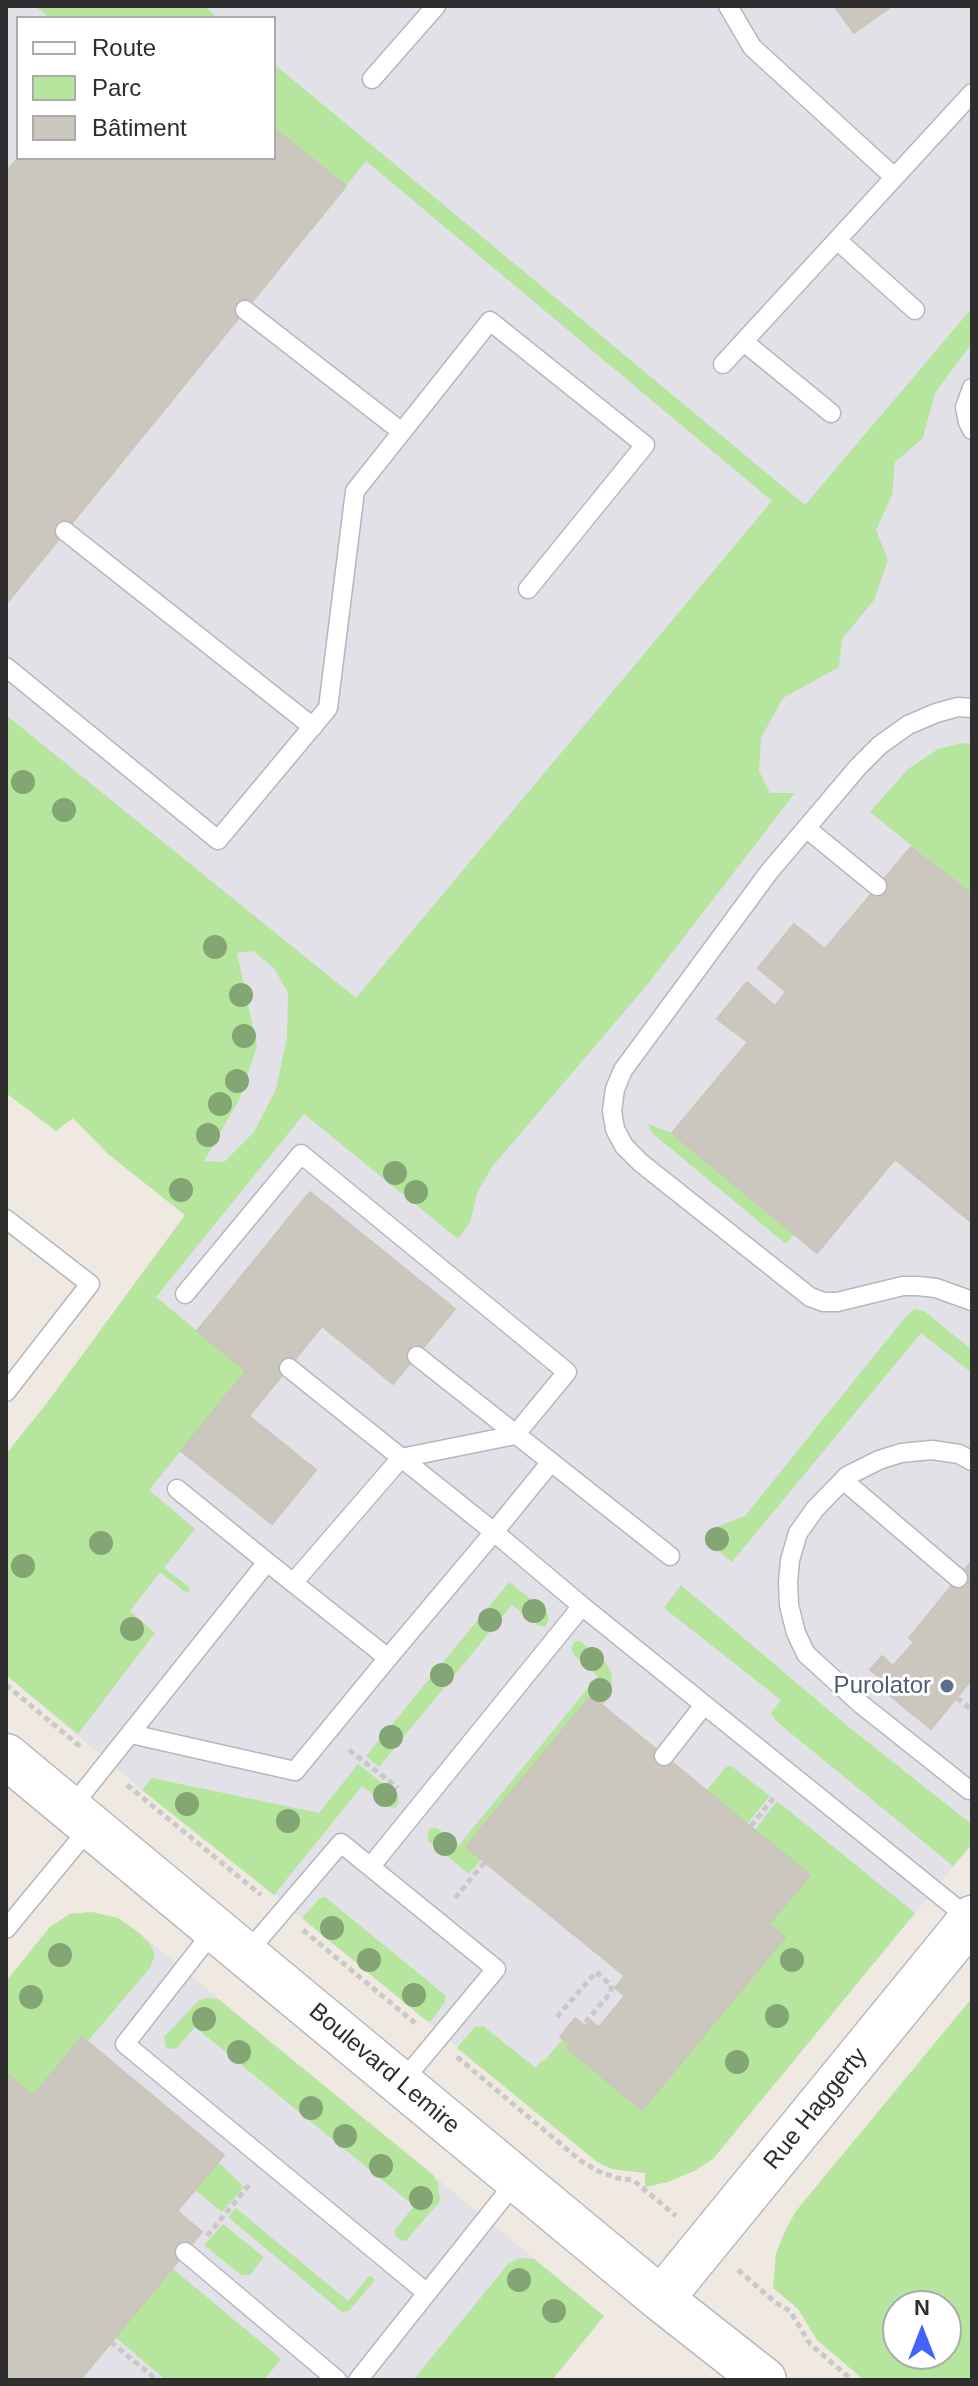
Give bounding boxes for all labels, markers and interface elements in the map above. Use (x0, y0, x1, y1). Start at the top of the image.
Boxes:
legend (16, 16, 276, 160)
text: Route (92, 34, 156, 61)
text: Parc (92, 74, 141, 101)
text: Bâtiment (92, 114, 187, 141)
place label: Purolator (834, 1672, 931, 1700)
marker: Purolator (938, 1677, 956, 1695)
street label: Boulevard Lemire (303, 1998, 465, 2140)
street label: Rue Haggerty (758, 2042, 874, 2176)
north arrow (882, 2290, 962, 2370)
text: N (914, 2295, 930, 2320)

